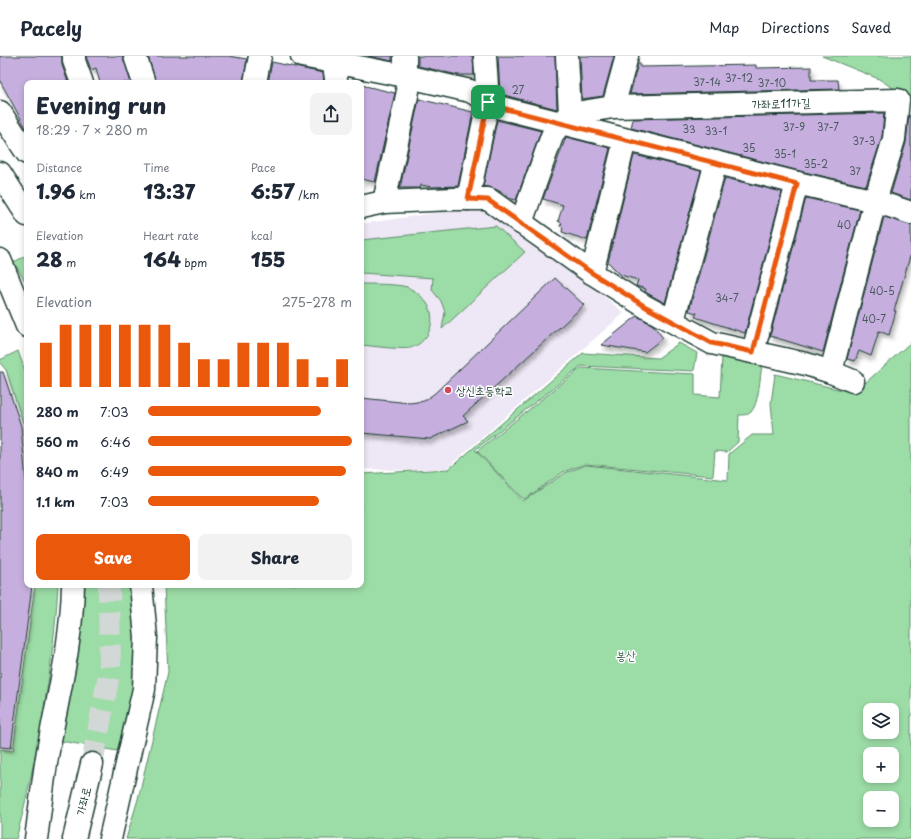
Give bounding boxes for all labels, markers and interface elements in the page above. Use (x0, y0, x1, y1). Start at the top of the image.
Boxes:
text: Pacely (20, 14, 82, 42)
text: Map (709, 17, 739, 38)
text: Directions (761, 17, 829, 38)
text: Saved (851, 17, 891, 38)
house number: 37-12 (725, 70, 753, 85)
house number: 37-14 (693, 74, 721, 89)
house number: 37-10 (758, 75, 786, 90)
house number: 27 (512, 82, 525, 97)
pin (471, 85, 505, 119)
text: Evening run (36, 88, 166, 121)
icon: arrive (477, 91, 499, 113)
button: share (310, 93, 352, 135)
street label: 가좌로11가길 (751, 93, 811, 113)
house number: 37-9 (783, 119, 805, 134)
house number: 37-7 (817, 119, 839, 134)
text: 18:29 · 7 × 280 m (36, 120, 148, 139)
house number: 33 (682, 121, 696, 136)
house number: 33-1 (705, 123, 727, 138)
house number: 37-3 (853, 133, 875, 148)
house number: 35 (743, 140, 755, 155)
house number: 35-1 (774, 146, 796, 161)
house number: 35-2 (804, 156, 828, 171)
text: Distance (36, 159, 82, 176)
text: Time (143, 159, 169, 176)
text: Pace (251, 159, 275, 176)
house number: 37 (849, 163, 862, 178)
text: 1.96 (36, 176, 76, 206)
text: 13:37 (143, 176, 195, 206)
text: 6:57 (251, 176, 295, 206)
text: km (76, 186, 96, 203)
text: /km (295, 186, 319, 203)
house number: 40 (837, 217, 851, 232)
text: Elevation (36, 227, 83, 244)
text: Heart rate (143, 227, 199, 244)
text: kcal (251, 227, 273, 244)
text: 28 (36, 244, 63, 274)
text: 164 (143, 244, 181, 274)
text: 155 (251, 244, 286, 274)
text: m (63, 254, 76, 271)
text: bpm (181, 254, 207, 271)
house number: 40-5 (869, 283, 895, 298)
house number: 34-7 (715, 290, 739, 305)
text: Elevation (36, 292, 92, 311)
text: 275–278 m (282, 292, 352, 311)
house number: 40-7 (862, 311, 886, 326)
place label: 상신초등학교 (456, 381, 514, 399)
marker: 상신초등학교 (443, 385, 453, 395)
text: 280 m (36, 402, 79, 421)
text: 7:03 (100, 402, 129, 421)
text: 560 m (36, 432, 78, 451)
text: 6:46 (100, 432, 131, 451)
text: 840 m (36, 462, 79, 481)
text: 6:49 (100, 462, 129, 481)
text: 1.1 km (36, 492, 75, 511)
text: 7:03 (100, 492, 129, 511)
button: Save (36, 534, 190, 580)
button: Share (198, 534, 352, 580)
park label: 봉산 (616, 646, 636, 664)
map controls (863, 703, 899, 827)
button: layers (863, 703, 899, 739)
button: + (863, 747, 899, 783)
street label: 가좌로 (71, 785, 95, 817)
button: − (863, 791, 899, 827)

